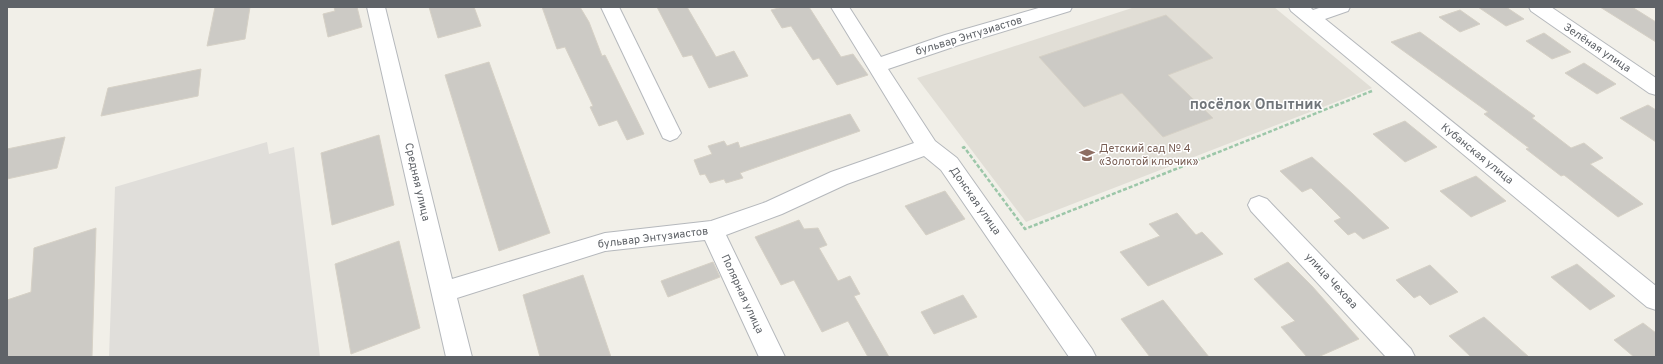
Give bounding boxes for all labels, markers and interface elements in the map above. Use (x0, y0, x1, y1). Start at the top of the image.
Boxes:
street label: бульвар Энтузиастов (914, 13, 1024, 59)
street label: Зелёная улица (1561, 20, 1634, 76)
district label: посёлок Опытник (1190, 96, 1323, 115)
street label: Кубанская улица (1438, 120, 1516, 188)
street label: Средняя улица (401, 142, 433, 223)
place label: Детский сад № 4 «Золотой ключик» (1099, 142, 1199, 169)
school or university icon: Детский сад № 4 «Золотой ключик» (1078, 146, 1096, 164)
street label: Донская улица (946, 164, 1004, 238)
street label: бульвар Энтузиастов (597, 224, 709, 252)
street label: улица Чехова (1302, 250, 1361, 312)
street label: Полярная улица (718, 252, 767, 336)

